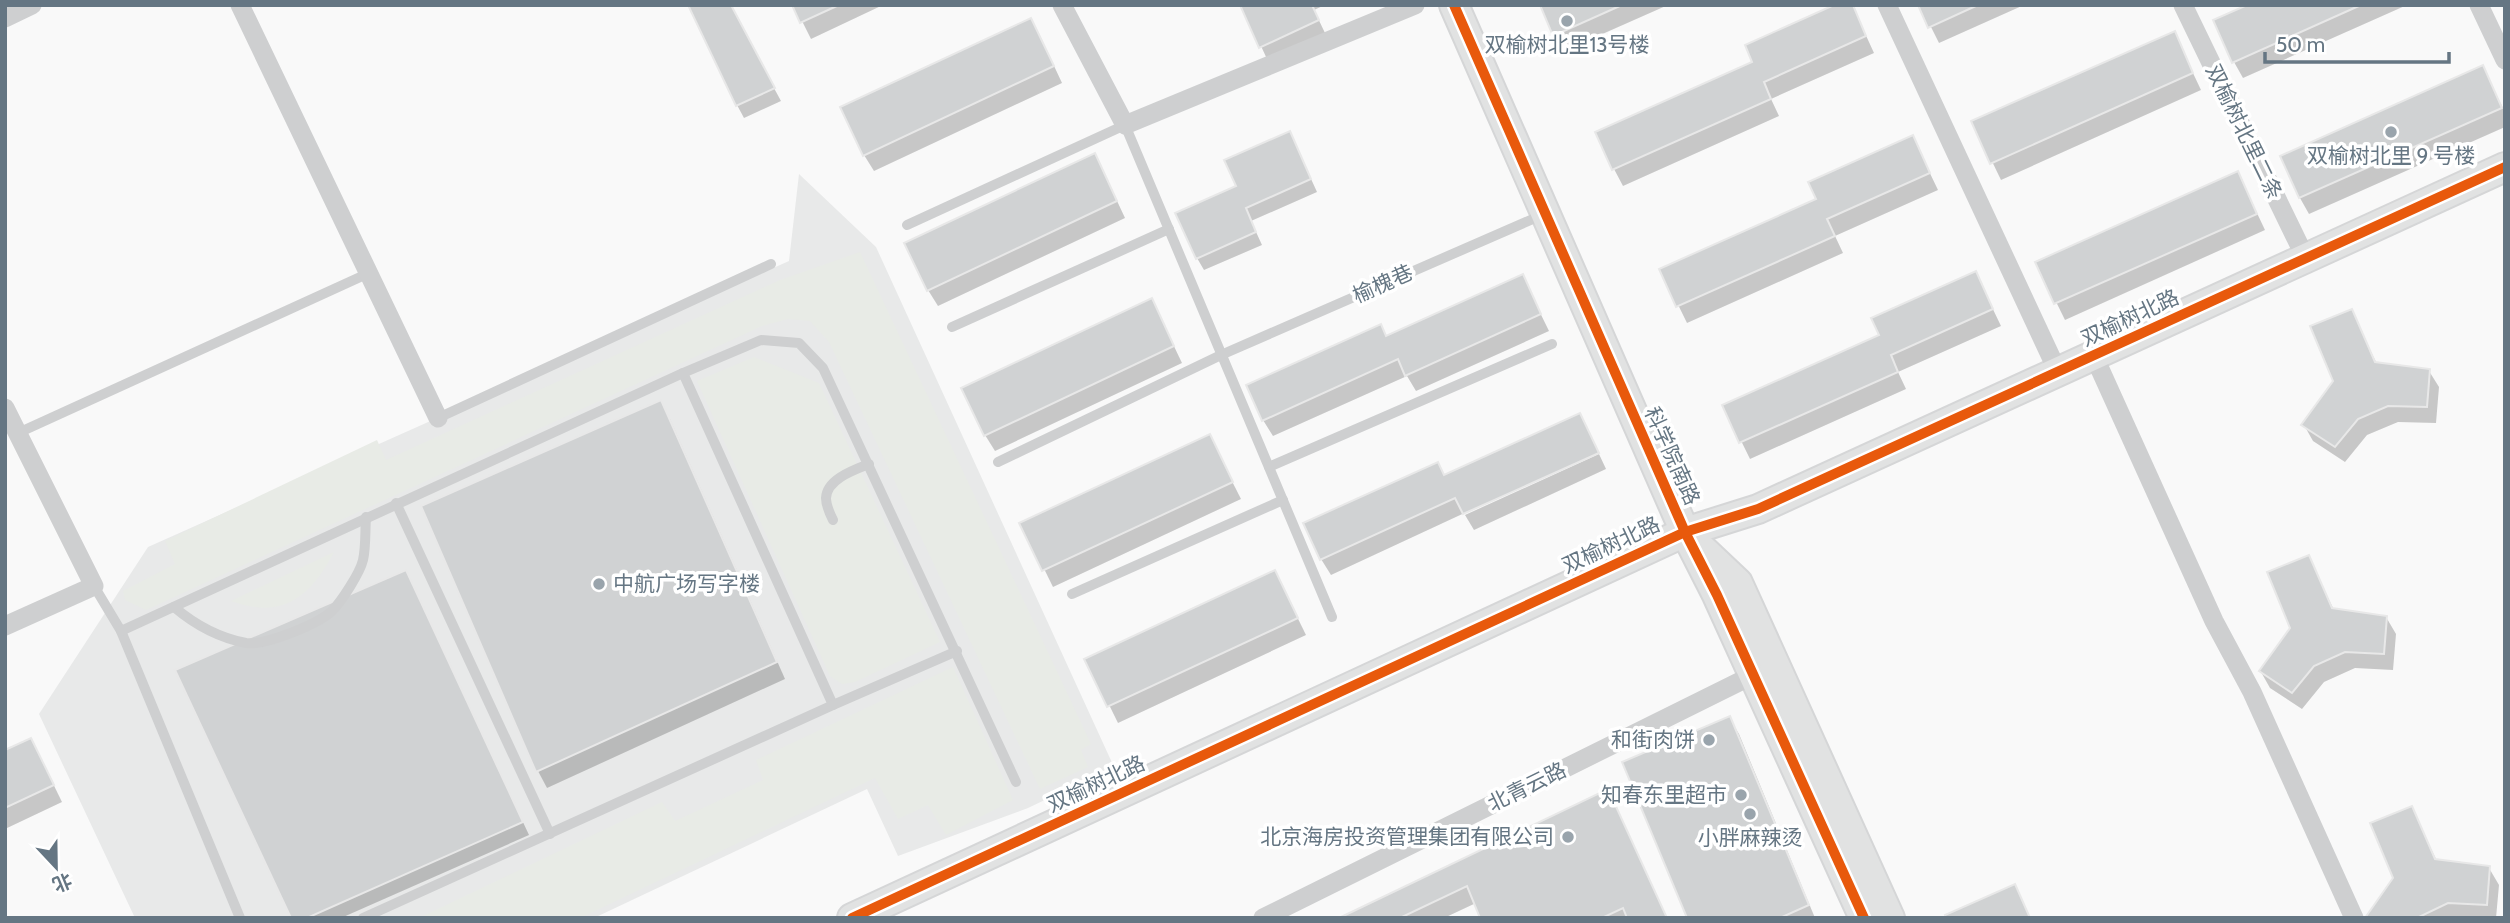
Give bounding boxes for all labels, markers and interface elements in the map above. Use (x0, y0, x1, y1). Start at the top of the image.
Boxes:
marker: 双榆树北里13号楼 (1559, 13, 1575, 29)
scale bar (2265, 21, 2449, 65)
place label: 双榆树北里13号楼 (1484, 32, 1650, 57)
text: 50 m (2276, 32, 2325, 57)
street label: 双榆树北里二条 (2201, 60, 2288, 203)
marker: 双榆树北里 9 号楼 (2383, 124, 2399, 140)
place label: 双榆树北里 9 号楼 (2307, 143, 2475, 168)
street label: 榆槐巷 (1349, 259, 1417, 308)
street label: 双榆树北路 (2077, 284, 2183, 351)
street label: 科学院南路 (1640, 403, 1705, 509)
street label: 双榆树北路 (1558, 511, 1664, 578)
place label: 中航广场写字楼 (613, 571, 760, 596)
marker: 中航广场写字楼 (591, 576, 607, 592)
place label: 和街肉饼 (1611, 727, 1695, 752)
marker: 和街肉饼 (1701, 732, 1717, 748)
street label: 双榆树北路 (1043, 750, 1149, 817)
street label: 北青云路 (1484, 757, 1570, 816)
place label: 知春东里超市 (1601, 782, 1727, 807)
marker: 知春东里超市 (1733, 787, 1749, 803)
marker: 小胖麻辣烫 (1742, 806, 1758, 822)
place label: 北京海房投资管理集团有限公司 (1260, 824, 1554, 849)
place label: 小胖麻辣烫 (1698, 825, 1803, 850)
marker: 北京海房投资管理集团有限公司 (1560, 829, 1576, 845)
north arrow (21, 832, 91, 902)
text: 北 (49, 868, 75, 897)

